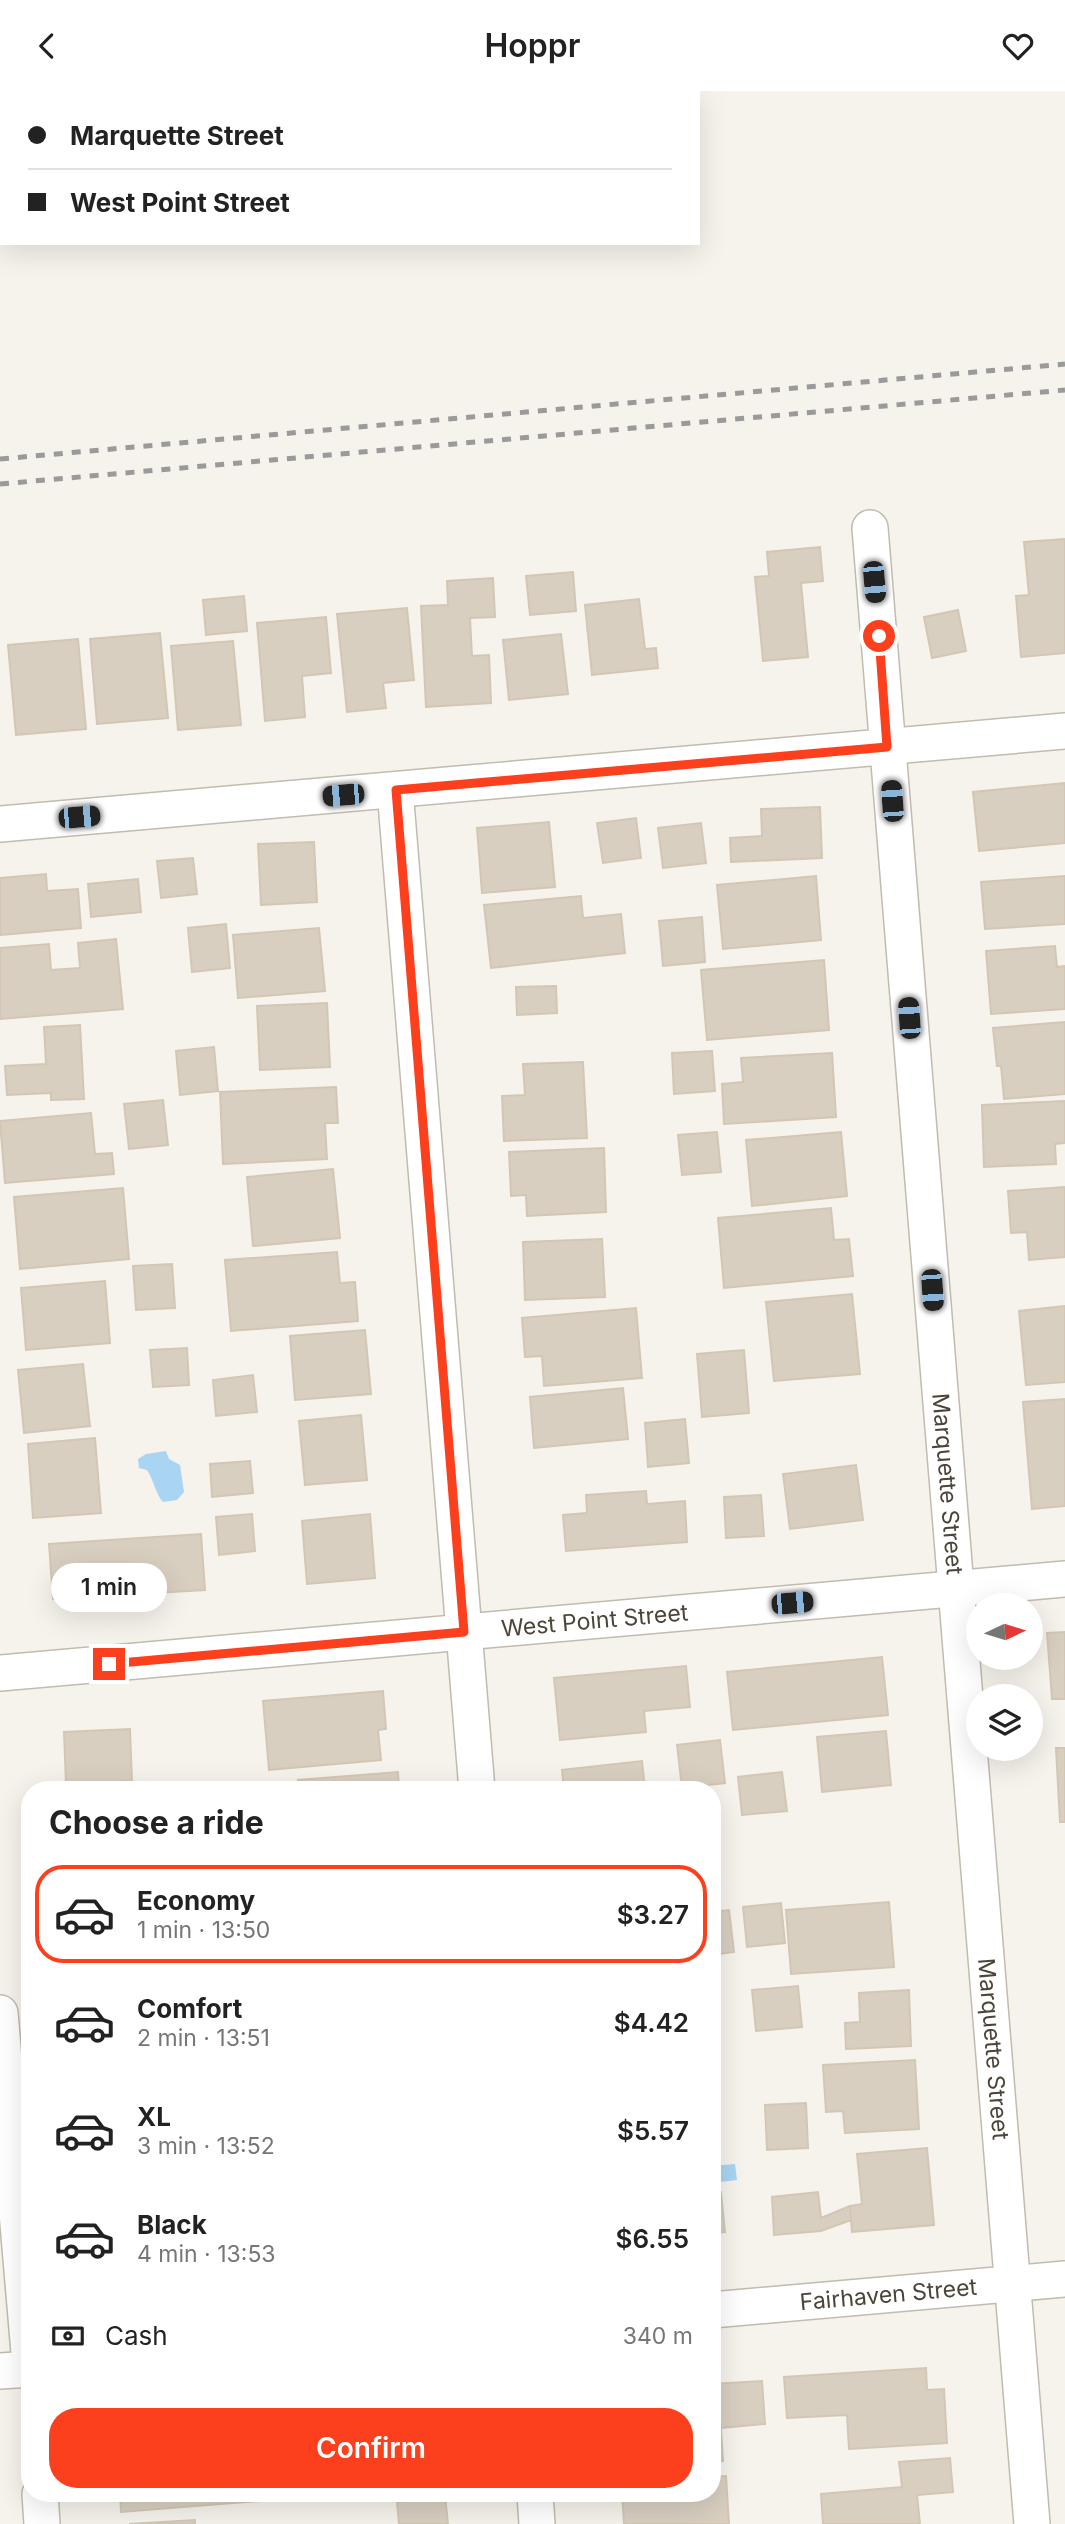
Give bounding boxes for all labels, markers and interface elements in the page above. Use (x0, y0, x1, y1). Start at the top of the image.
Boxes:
text: Hoppr (485, 26, 580, 65)
icon: back (28, 27, 66, 65)
icon: heart (999, 27, 1037, 65)
text: Marquette Street (70, 120, 284, 151)
text: West Point Street (70, 187, 290, 218)
car (862, 560, 887, 604)
route start (863, 620, 895, 652)
car (881, 779, 904, 823)
car (322, 783, 365, 807)
car (58, 805, 101, 829)
car (898, 996, 921, 1040)
car (921, 1268, 944, 1312)
street label: Marquette Street (926, 1392, 969, 1576)
callout: 1 min (51, 1563, 167, 1611)
text: 1 min (81, 1573, 137, 1601)
car (771, 1591, 814, 1615)
north arrow (966, 1593, 1043, 1669)
map controls (966, 1593, 1043, 1761)
street label: West Point Street (500, 1598, 690, 1643)
route end (93, 1648, 125, 1680)
button: layers (966, 1684, 1043, 1761)
text: Choose a ride (49, 1803, 264, 1842)
icon: car (53, 1883, 116, 1946)
text: Economy (137, 1885, 255, 1916)
text: $3.27 (617, 1899, 689, 1930)
text: 1 min · 13:50 (137, 1916, 270, 1944)
street label: Marquette Street (972, 1957, 1015, 2141)
icon: car (53, 1991, 116, 2054)
text: Comfort (137, 1993, 242, 2024)
text: $4.42 (614, 2007, 689, 2038)
text: 2 min · 13:51 (137, 2024, 270, 2052)
icon: car (53, 2099, 116, 2162)
text: XL (137, 2101, 171, 2132)
text: $5.57 (617, 2115, 689, 2146)
text: 3 min · 13:52 (137, 2132, 275, 2160)
icon: car (53, 2207, 116, 2270)
text: Black (137, 2209, 207, 2240)
text: $6.55 (616, 2223, 689, 2254)
text: 4 min · 13:53 (137, 2240, 276, 2268)
street label: Fairhaven Street (799, 2273, 979, 2316)
icon: cash (49, 2317, 87, 2355)
text: Cash (105, 2320, 168, 2351)
text: 340 m (623, 2322, 693, 2350)
button: Confirm (49, 2408, 693, 2488)

